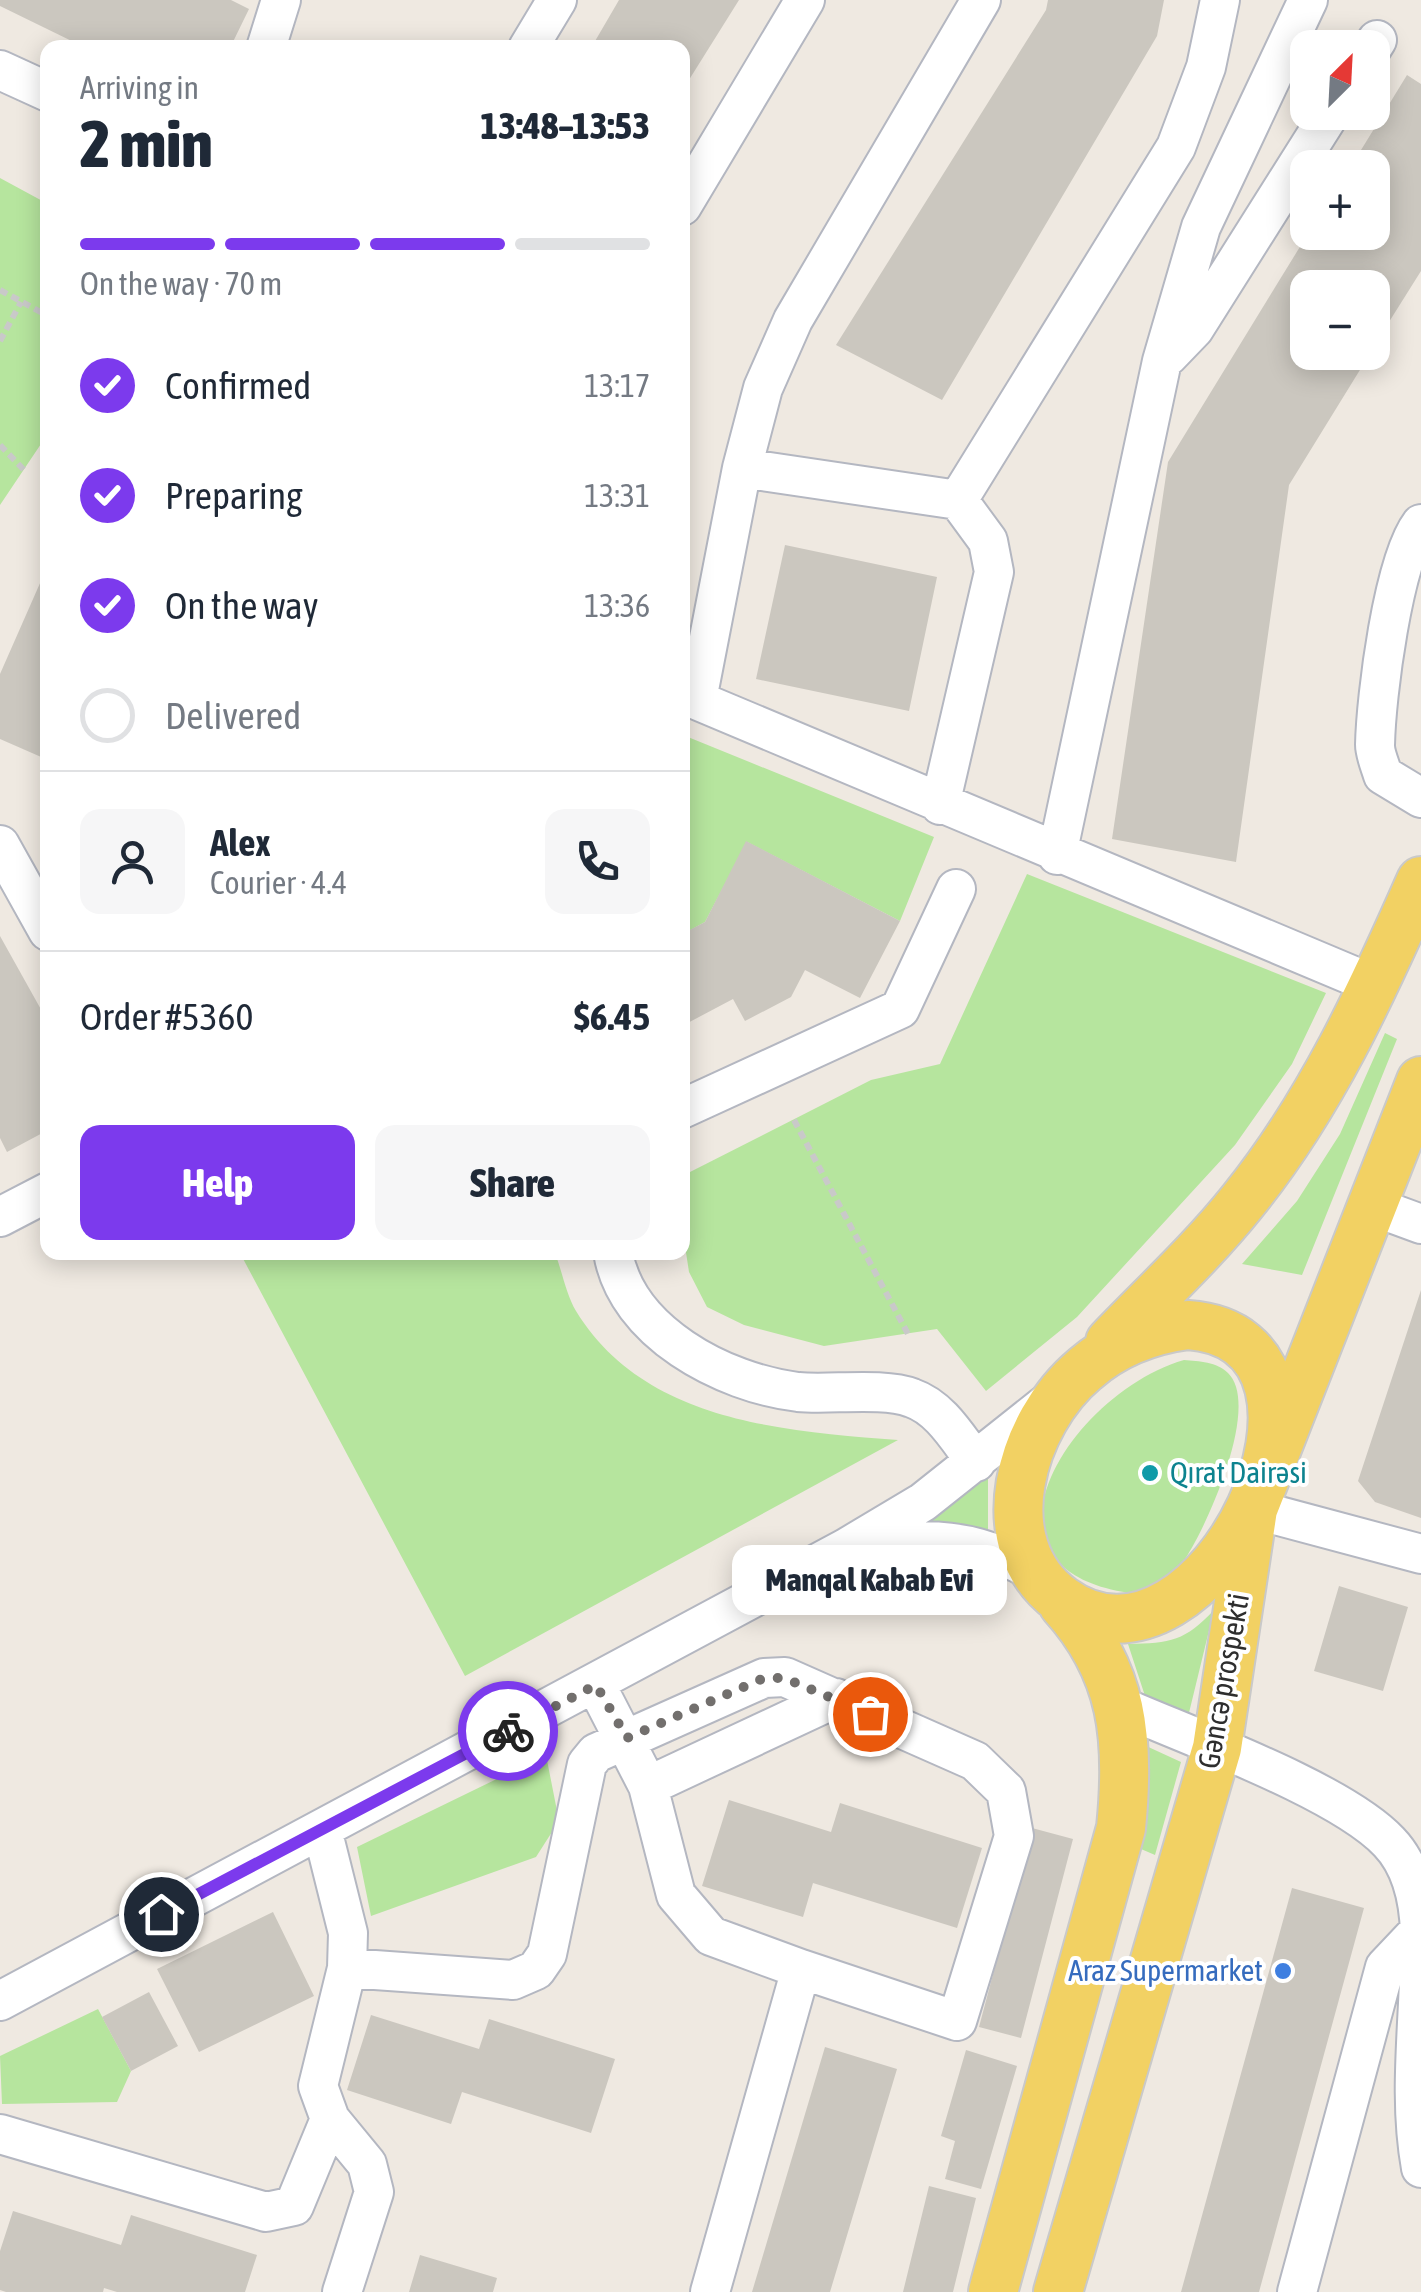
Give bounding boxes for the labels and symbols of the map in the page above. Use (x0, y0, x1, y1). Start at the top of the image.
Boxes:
north arrow (1290, 30, 1390, 130)
place label: Qırat Dairəsi (1170, 1455, 1307, 1489)
marker: Qırat Dairəsi (1139, 1462, 1161, 1484)
callout: Manqal Kabab Evi (732, 1544, 1008, 1614)
street label: Gəncə prospekti (1191, 1591, 1255, 1771)
pin (828, 1672, 913, 1757)
courier (458, 1681, 558, 1781)
pin (119, 1872, 204, 1957)
place label: Araz Supermarket (1068, 1953, 1263, 1987)
marker: Araz Supermarket (1272, 1960, 1294, 1982)

